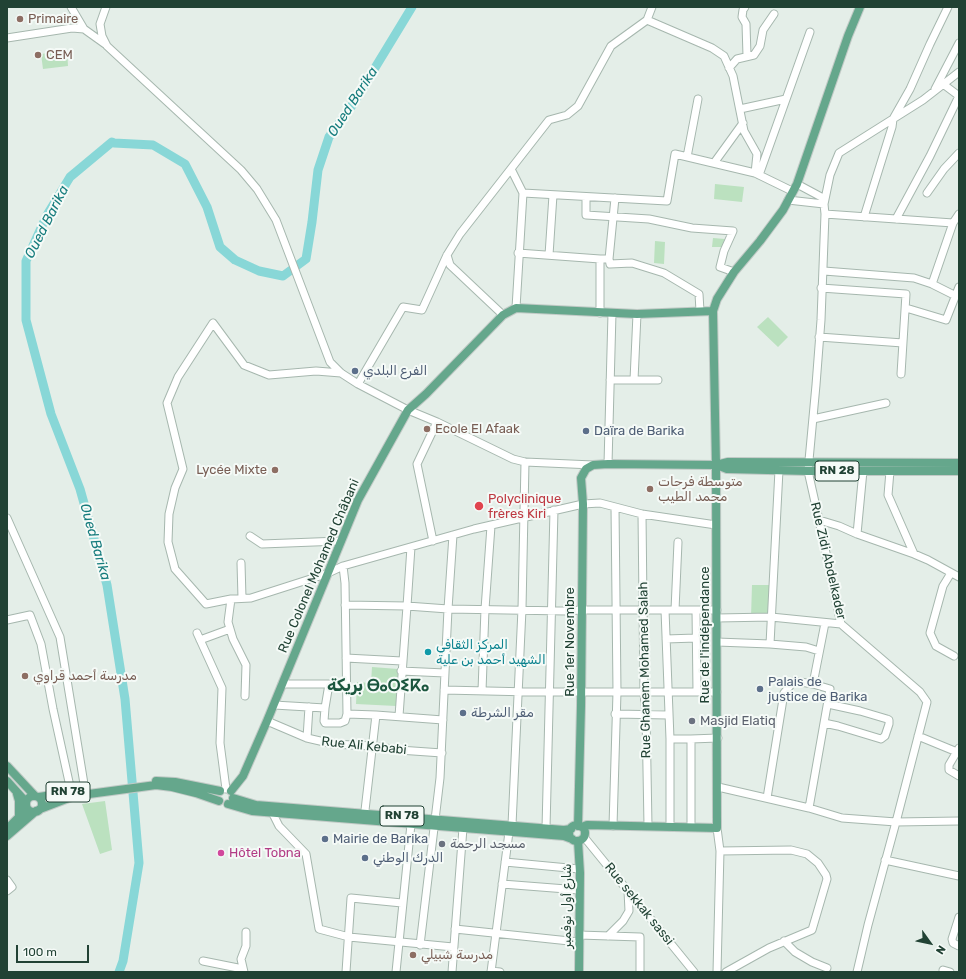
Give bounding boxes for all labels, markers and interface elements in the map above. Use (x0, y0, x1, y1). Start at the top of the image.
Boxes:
place label: Primaire (28, 11, 78, 27)
marker: Primaire (15, 14, 25, 24)
place label: CEM (46, 47, 73, 63)
marker: CEM (33, 50, 43, 60)
water label: Oued Barika (324, 64, 382, 140)
water label: Oued Barika (22, 183, 72, 261)
place label: الفرع البلدي (363, 363, 427, 379)
marker: الفرع البلدي (350, 366, 360, 376)
place label: Ecole El Afaak (435, 421, 520, 437)
place label: Daïra de Barika (594, 423, 684, 439)
marker: Ecole El Afaak (422, 424, 432, 434)
marker: Daïra de Barika (581, 426, 591, 436)
road number: RN 28 (815, 461, 859, 481)
place label: Lycée Mixte (196, 462, 267, 478)
marker: Lycée Mixte (270, 465, 280, 475)
place label: متوسطة فرحات محمد الطيب (658, 474, 743, 505)
street label: Rue Colonel Mohamed Châbani (275, 477, 363, 655)
marker: متوسطة فرحات محمد الطيب (645, 484, 655, 494)
place label: Polyclinique frères Kiri (488, 491, 561, 522)
marker: Polyclinique frères Kiri (473, 500, 485, 512)
street label: Rue Zidi Abdelkader (807, 501, 849, 621)
water label: Oued Barika (76, 502, 114, 582)
street label: Rue de l'indépendance (697, 566, 713, 704)
street label: Rue Ghanem Mohamed Salah (636, 581, 654, 759)
street label: Rue 1er Novembre (562, 587, 578, 697)
place label: المركز الثقافي الشهيد أحمد بن علية (436, 637, 546, 668)
marker: المركز الثقافي الشهيد أحمد بن علية (423, 647, 433, 657)
place label: مدرسة أحمد قراوي (33, 668, 137, 684)
marker: مدرسة أحمد قراوي (20, 671, 30, 681)
place label: Palais de justice de Barika (768, 674, 868, 705)
district label: بريكة ⴱⴰⵔⵉⴽⴰ (327, 676, 429, 696)
marker: Palais de justice de Barika (755, 684, 765, 694)
place label: مقر الشرطة (471, 705, 534, 721)
marker: مقر الشرطة (458, 708, 468, 718)
place label: Masjid Elatiq (700, 713, 776, 729)
marker: Masjid Elatiq (687, 716, 697, 726)
street label: Rue Ali Kebabi (321, 734, 407, 758)
road number: RN 78 (46, 782, 90, 802)
road number: RN 78 (380, 806, 424, 826)
place label: Mairie de Barika (333, 831, 428, 847)
marker: Mairie de Barika (320, 834, 330, 844)
place label: مسجد الرحمة (450, 836, 525, 852)
marker: مسجد الرحمة (437, 839, 447, 849)
place label: Hôtel Tobna (229, 845, 301, 861)
marker: Hôtel Tobna (216, 848, 226, 858)
place label: الدرك الوطني (373, 850, 443, 866)
marker: الدرك الوطني (360, 853, 370, 863)
street label: Rue sekkak sassi (601, 860, 677, 948)
street label: شارع أول نوفمبر (559, 864, 575, 948)
north arrow (910, 923, 950, 963)
scale bar (18, 937, 91, 963)
text: N (933, 943, 948, 957)
text: 100 m (23, 945, 57, 959)
place label: مدرسة شبيلي (421, 947, 493, 963)
marker: مدرسة شبيلي (408, 950, 418, 960)

